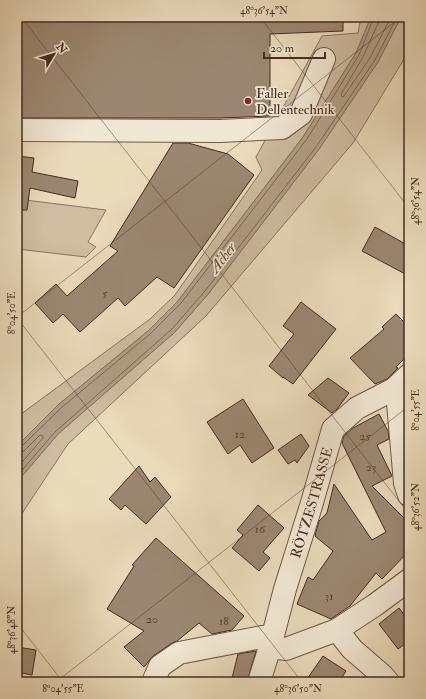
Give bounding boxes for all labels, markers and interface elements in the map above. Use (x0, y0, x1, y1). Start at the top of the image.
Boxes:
text: 48°36'54"N (240, 5, 288, 17)
north arrow (34, 34, 74, 74)
scale bar (264, 34, 325, 60)
text: N (53, 39, 70, 57)
text: 20 m (270, 41, 295, 56)
place label: Faller Dellentechnik (256, 85, 335, 118)
marker: Faller Dellentechnik (243, 96, 253, 106)
text: 48°36'54"N (410, 177, 422, 225)
water label: Acher (204, 238, 241, 279)
house number: 5 (102, 286, 108, 301)
text: 8°04'50"E (6, 292, 18, 334)
text: 8°04'55"E (410, 389, 422, 431)
house number: 12 (235, 427, 245, 442)
house number: 25 (359, 429, 371, 444)
street label: RÖTZESTRASSE (287, 445, 336, 560)
house number: 23 (366, 460, 376, 475)
text: 48°36'52"N (410, 483, 422, 531)
house number: 16 (255, 522, 266, 537)
house number: 31 (325, 589, 333, 604)
text: 48°36'48"N (6, 606, 18, 654)
house number: 20 (146, 612, 158, 627)
house number: 18 (219, 614, 229, 629)
text: 8°04'55"E (42, 683, 84, 695)
text: 48°36'50"N (274, 683, 322, 695)

